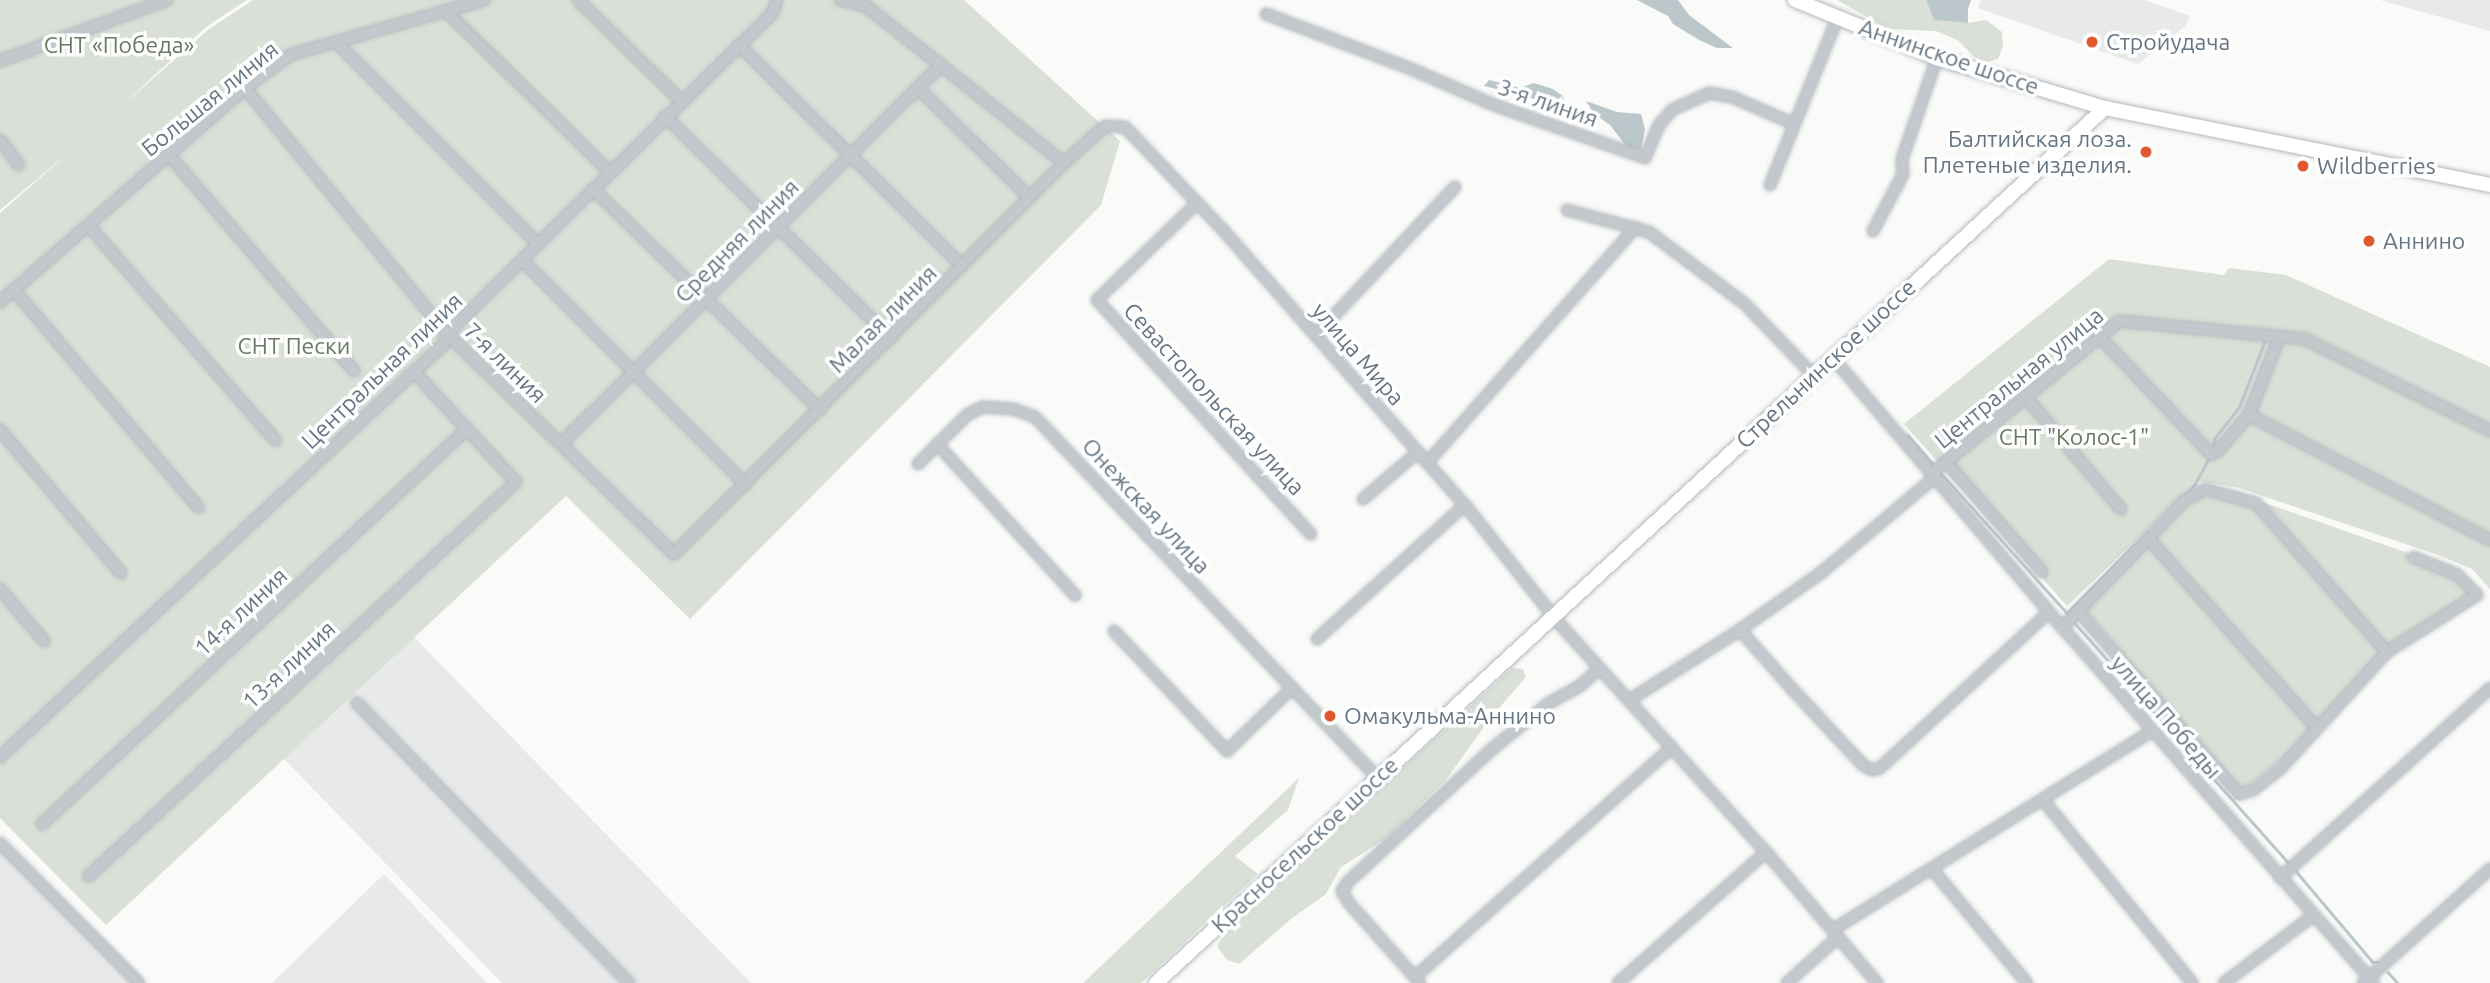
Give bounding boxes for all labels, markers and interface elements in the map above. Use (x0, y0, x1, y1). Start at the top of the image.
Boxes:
street label: Аннинское шоссе (1855, 13, 2043, 101)
place label: Стройудача (2106, 28, 2230, 56)
park label: СНТ «Победа» (44, 31, 194, 59)
marker: Стройудача (2084, 34, 2100, 50)
street label: Большая линия (136, 36, 284, 162)
street label: 3-я линия (1494, 73, 1602, 133)
place label: Балтийская лоза. Плетеные изделия. (1923, 125, 2132, 179)
marker: Балтийская лоза. Плетеные изделия. (2138, 144, 2154, 160)
place label: Wildberries (2317, 152, 2436, 180)
marker: Wildberries (2295, 158, 2311, 174)
street label: Средняя линия (669, 173, 805, 309)
place label: Аннино (2383, 227, 2465, 255)
marker: Аннино (2361, 233, 2377, 249)
street label: Малая линия (823, 259, 943, 379)
street label: Стрельнинское шоссе (1730, 274, 1922, 454)
street label: Центральная линия (296, 287, 468, 455)
street label: Севастопольская улица (1118, 297, 1310, 501)
street label: улица Мира (1306, 297, 1410, 411)
street label: Центральная улица (1929, 302, 2109, 454)
street label: 7-я линия (458, 317, 552, 409)
park label: СНТ Пески (238, 332, 350, 360)
park label: СНТ "Колос-1" (1999, 423, 2149, 451)
street label: Онежская улица (1076, 432, 1216, 580)
street label: 14-я линия (189, 562, 293, 662)
street label: 13-я линия (237, 615, 341, 715)
street label: улица Победы (2105, 650, 2227, 784)
place label: Омакульма-Аннино (1344, 702, 1556, 730)
marker: Омакульма-Аннино (1322, 708, 1338, 724)
street label: Красносельское шоссе (1206, 751, 1404, 939)

